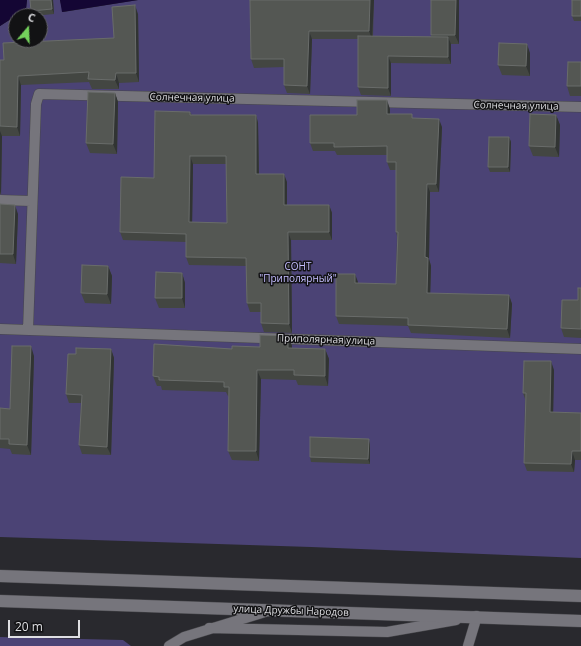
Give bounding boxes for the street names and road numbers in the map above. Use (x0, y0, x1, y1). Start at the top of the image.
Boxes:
street label: Солнечная улица (149, 91, 235, 105)
street label: Солнечная улица (473, 99, 559, 113)
street label: Приполярная улица (277, 332, 375, 348)
street label: улица Дружбы Народов (233, 603, 349, 619)

